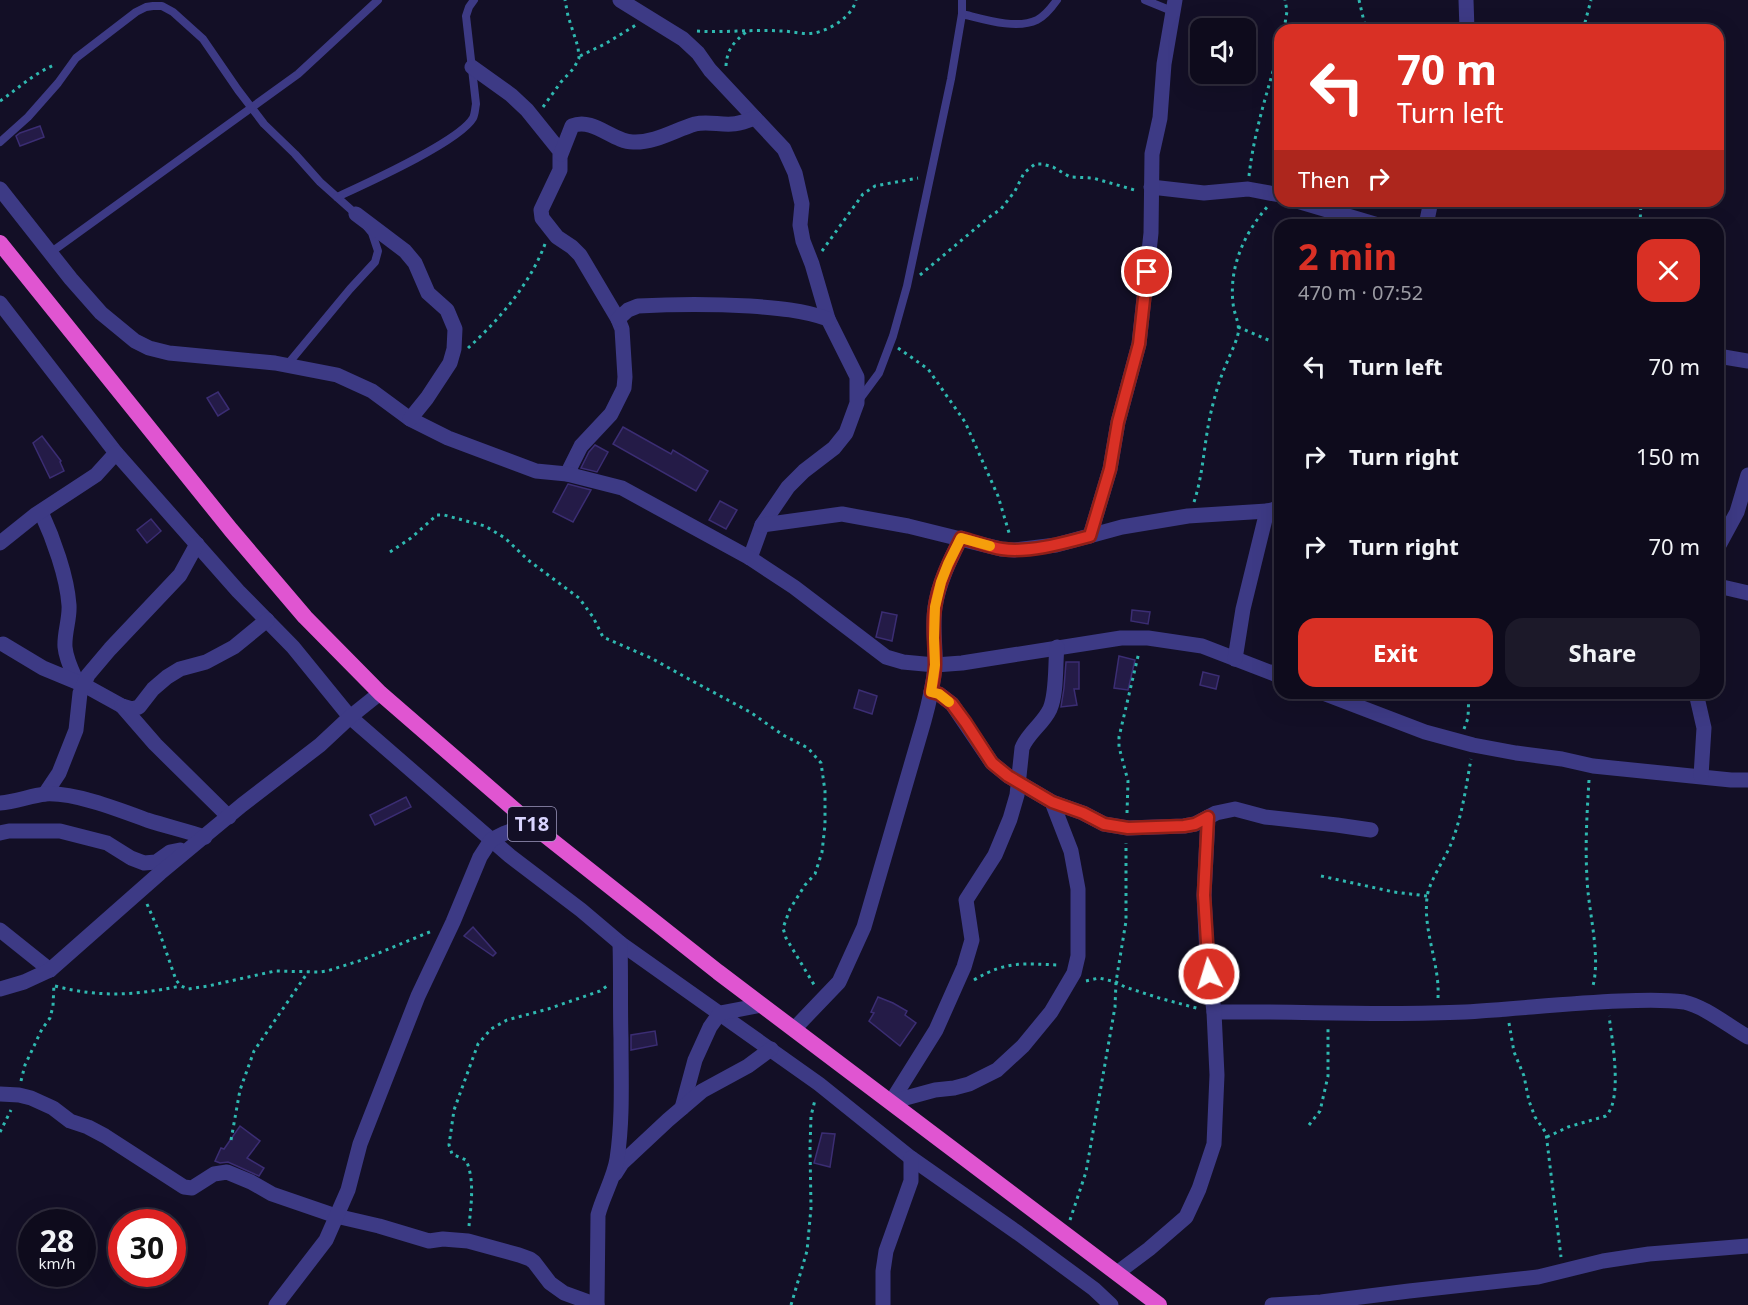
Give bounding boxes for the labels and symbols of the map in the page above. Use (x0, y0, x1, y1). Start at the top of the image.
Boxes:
pin (1121, 246, 1172, 297)
road number: T18 (508, 807, 556, 841)
position arrow (1177, 942, 1241, 1006)
speed limit sign: 30 (108, 1209, 186, 1287)

